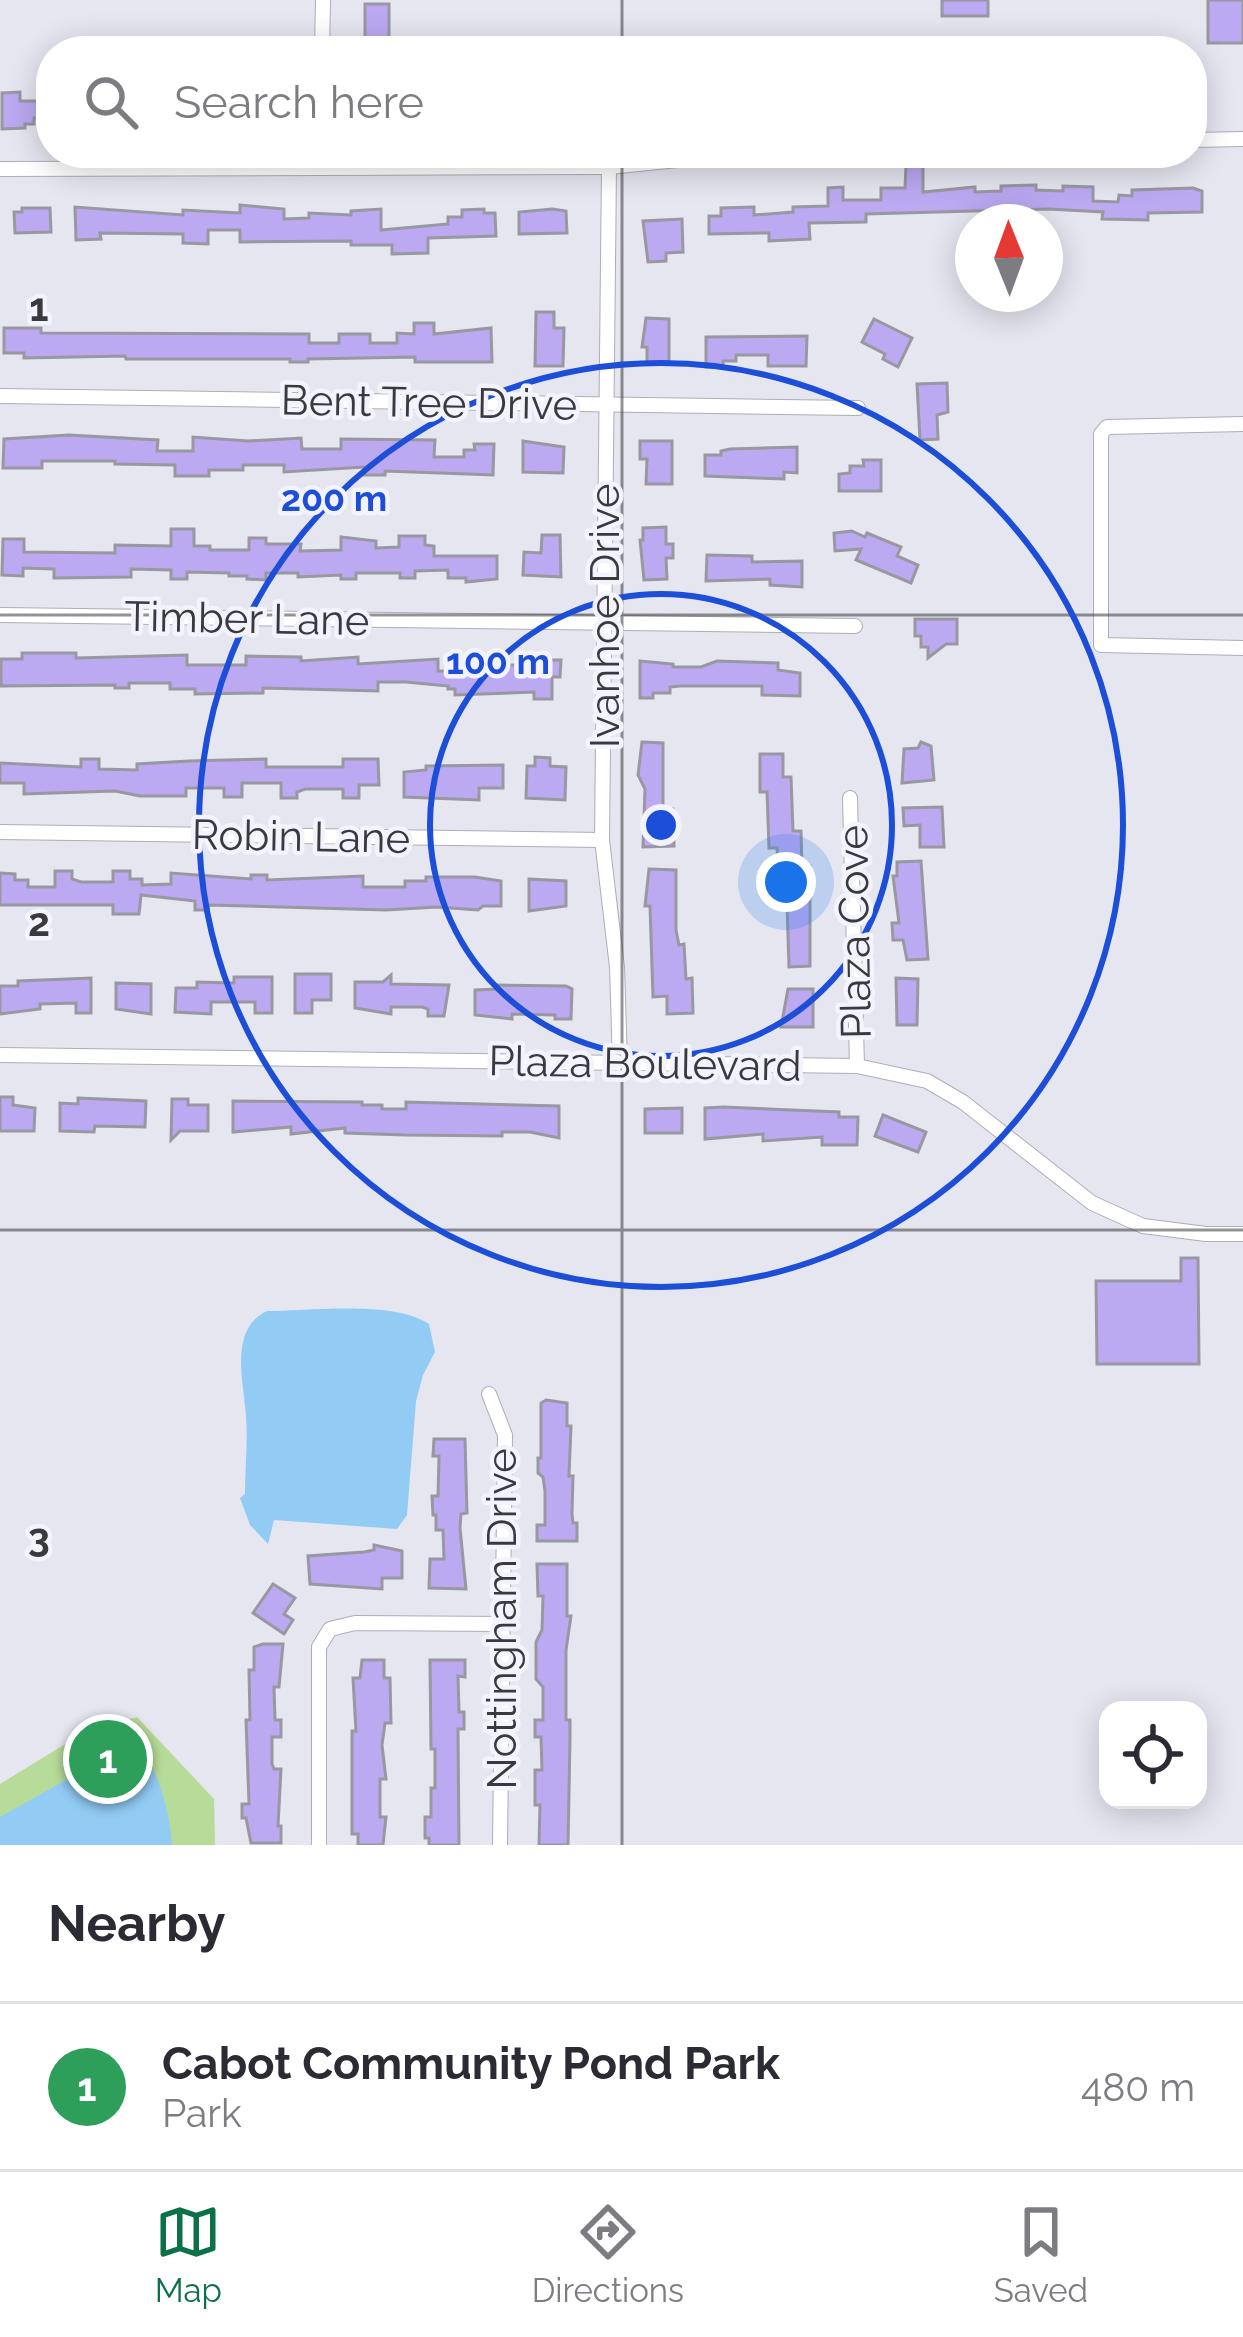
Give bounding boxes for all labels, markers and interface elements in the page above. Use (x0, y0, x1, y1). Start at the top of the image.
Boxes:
search box (36, 36, 1207, 168)
icon: search (78, 69, 144, 135)
text: Search here (174, 76, 424, 129)
north arrow (955, 204, 1063, 312)
text: 1 (29, 284, 49, 330)
street label: Bent Tree Drive (280, 375, 578, 430)
text: 200 m (281, 477, 387, 519)
street label: Ivanhoe Drive (580, 484, 629, 748)
street label: Timber Lane (124, 592, 370, 645)
text: 100 m (446, 640, 550, 682)
centre of rings (640, 804, 682, 846)
street label: Robin Lane (191, 810, 411, 863)
street label: Plaza Cove (828, 825, 881, 1039)
your location (756, 852, 816, 912)
text: 2 (28, 899, 50, 945)
street label: Plaza Boulevard (488, 1036, 802, 1091)
street label: Nottingham Drive (477, 1448, 526, 1790)
text: 3 (28, 1514, 50, 1560)
map controls (1099, 1701, 1207, 1809)
button: locate (1099, 1701, 1207, 1809)
pin: 1 (69, 1714, 147, 1804)
text: Nearby (48, 1893, 225, 1953)
text: Cabot Community Pond Park (162, 2037, 780, 2090)
text: 1 (77, 2064, 97, 2110)
text: 480 m (1081, 2064, 1195, 2110)
text: Park (162, 2090, 242, 2136)
tab: Map (155, 2199, 222, 2310)
tab: Directions (532, 2199, 684, 2310)
tab: Saved (994, 2199, 1088, 2310)

